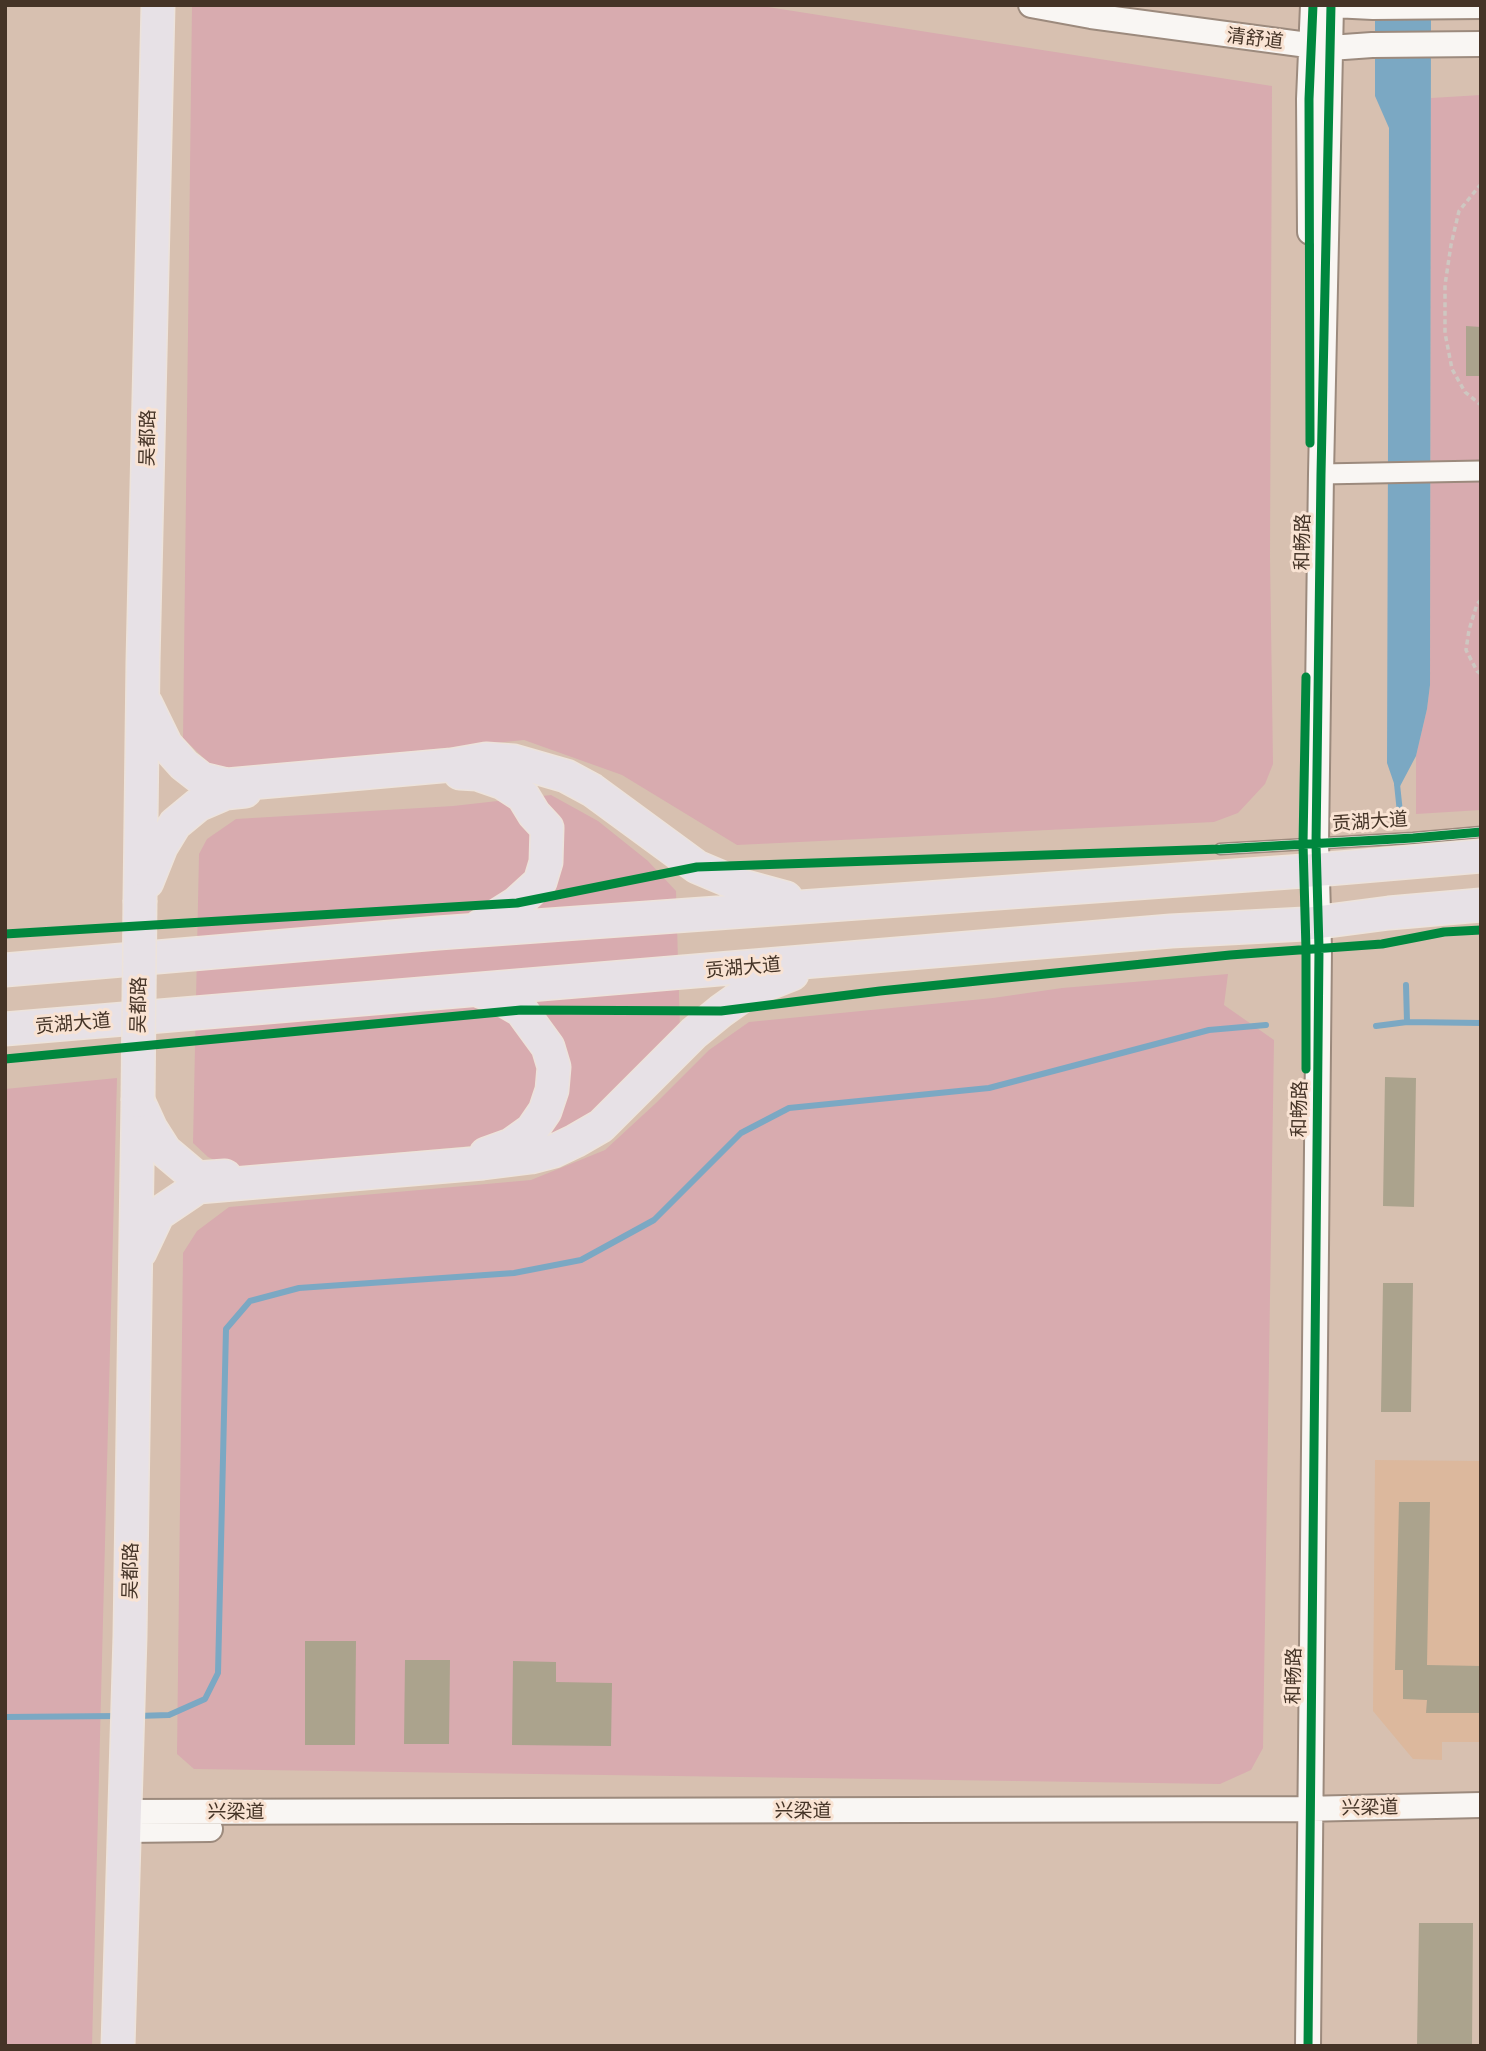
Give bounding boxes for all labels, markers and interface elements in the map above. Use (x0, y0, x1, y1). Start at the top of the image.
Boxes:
street label: 清舒道 (1225, 24, 1285, 54)
street label: 吴都路 (136, 409, 160, 467)
street label: 和畅路 (1291, 513, 1315, 571)
street label: 贡湖大道 (1331, 808, 1409, 836)
street label: 贡湖大道 (704, 953, 782, 983)
street label: 吴都路 (127, 976, 151, 1034)
street label: 贡湖大道 (34, 1009, 112, 1039)
street label: 和畅路 (1288, 1080, 1312, 1138)
street label: 吴都路 (119, 1542, 143, 1600)
street label: 和畅路 (1282, 1647, 1306, 1705)
street label: 兴梁道 (1341, 1796, 1399, 1820)
street label: 兴梁道 (775, 1800, 831, 1822)
street label: 兴梁道 (208, 1801, 264, 1823)

